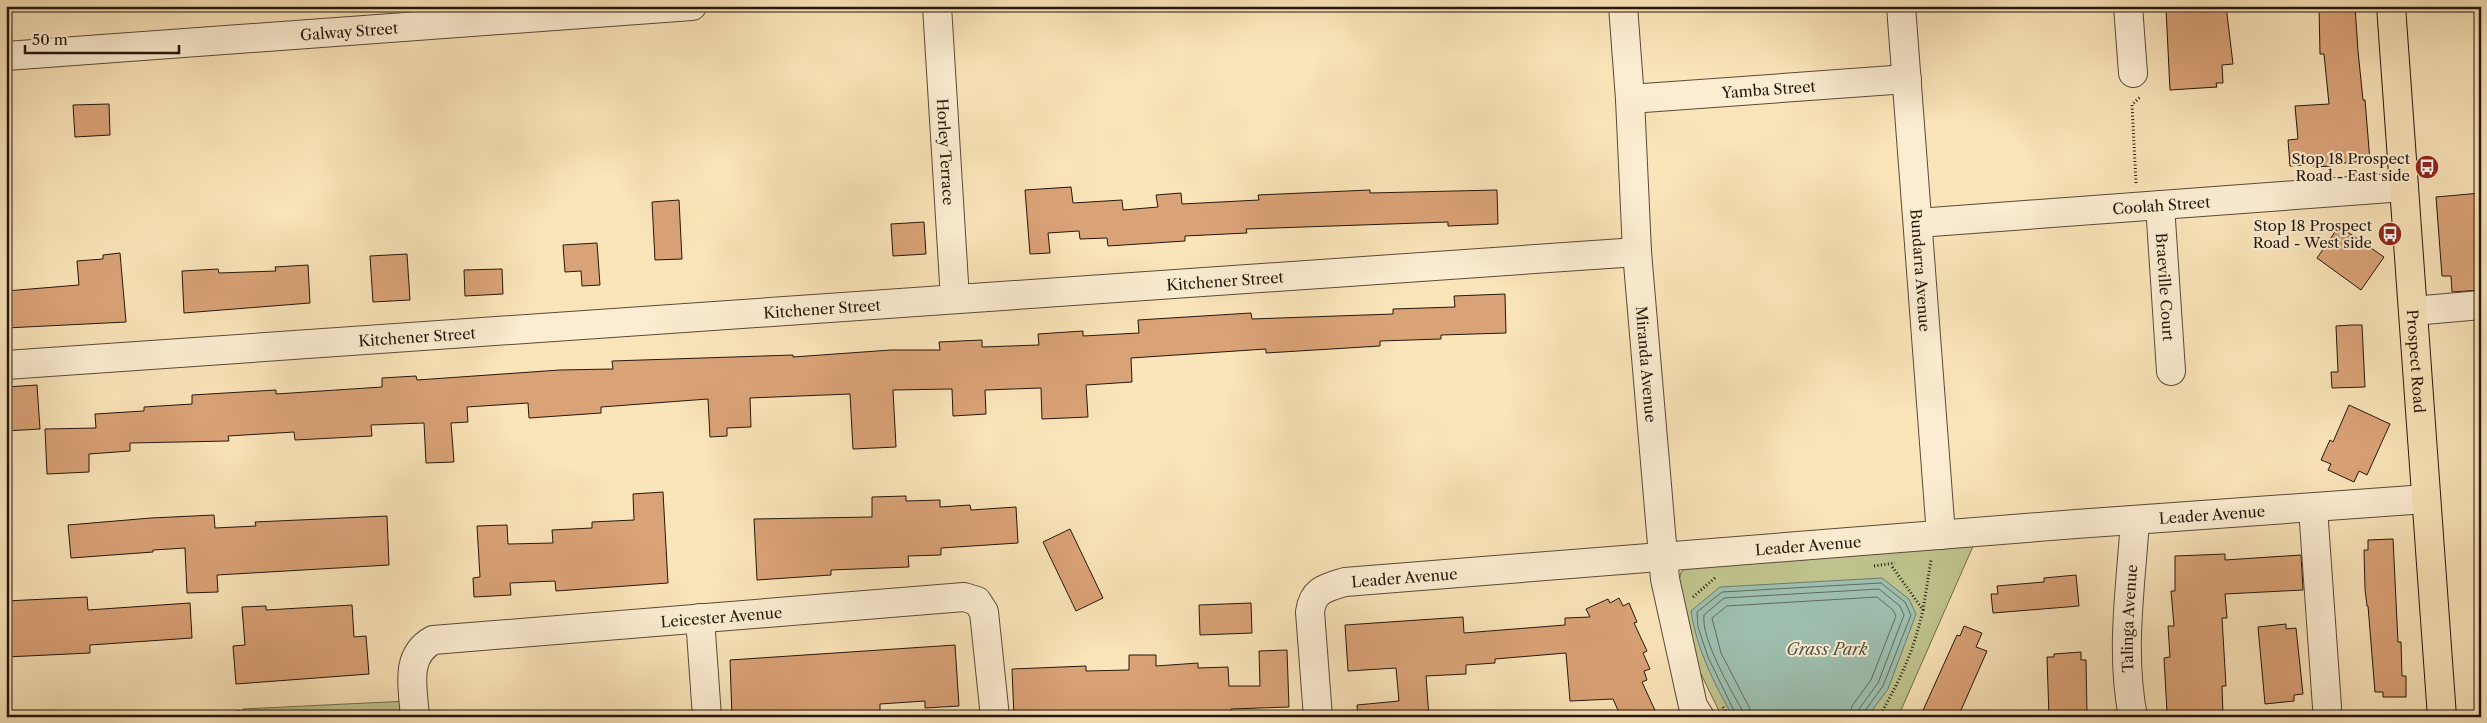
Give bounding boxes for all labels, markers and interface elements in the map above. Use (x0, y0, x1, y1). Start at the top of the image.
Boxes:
street label: Galway Street (299, 18, 399, 44)
scale bar (25, 22, 179, 54)
text: 50 m (32, 30, 68, 49)
street label: Yamba Street (1720, 76, 1817, 102)
street label: Horley Terrace (933, 98, 959, 206)
place label: Stop 18 Prospect Road - East side (2291, 149, 2411, 185)
bus stop icon: Stop 18 Prospect Road - East side (2414, 154, 2440, 180)
street label: Coolah Street (2112, 192, 2212, 218)
street label: Bundarra Avenue (1907, 208, 1935, 332)
place label: Stop 18 Prospect Road - West side (2253, 216, 2373, 252)
bus stop icon: Stop 18 Prospect Road - West side (2377, 221, 2403, 247)
street label: Braeville Court (2152, 232, 2179, 342)
street label: Kitchener Street (1166, 267, 1285, 294)
street label: Kitchener Street (763, 295, 882, 322)
street label: Miranda Avenue (1632, 305, 1661, 423)
street label: Prospect Road (2403, 309, 2430, 414)
street label: Kitchener Street (358, 323, 477, 350)
street label: Leader Avenue (2158, 501, 2266, 528)
street label: Leader Avenue (1754, 532, 1862, 559)
street label: Talinga Avenue (2117, 563, 2141, 673)
street label: Leader Avenue (1351, 564, 1458, 591)
street label: Leicester Avenue (660, 602, 783, 631)
water label: Grass Park (1786, 639, 1868, 659)

